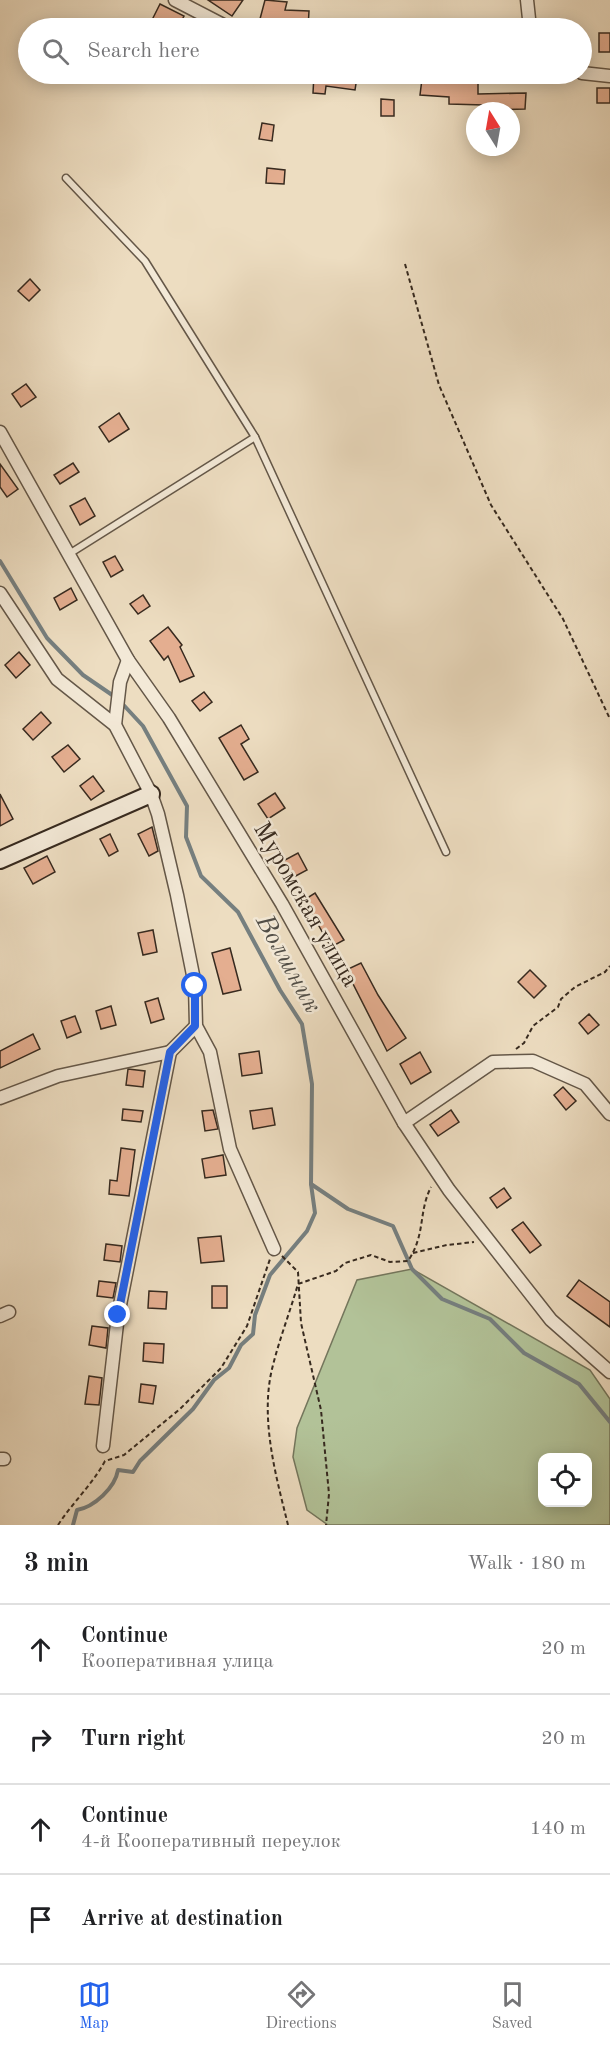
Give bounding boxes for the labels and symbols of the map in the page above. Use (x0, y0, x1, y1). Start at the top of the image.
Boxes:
north arrow (466, 102, 520, 156)
street label: Муромская улица (248, 818, 362, 992)
water label: Волшник (250, 909, 326, 1018)
route start (181, 972, 207, 998)
route end (104, 1301, 130, 1327)

